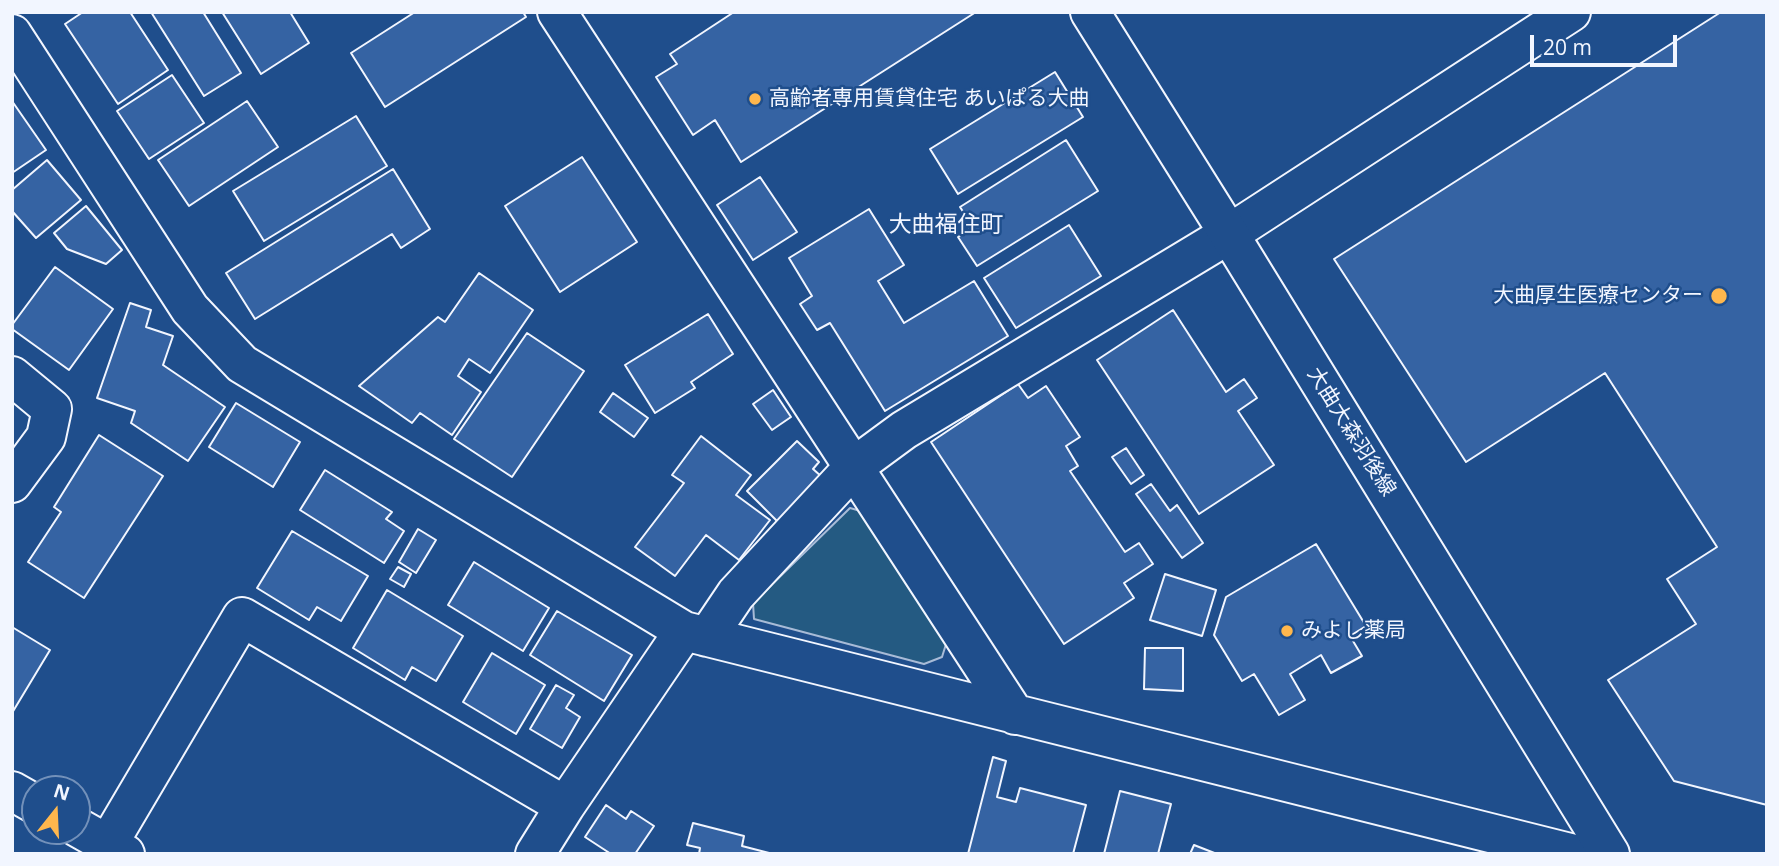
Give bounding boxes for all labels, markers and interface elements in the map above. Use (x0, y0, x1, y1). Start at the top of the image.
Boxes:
scale bar (1534, 21, 1681, 65)
text: 20 m (1543, 33, 1592, 61)
place label: 高齢者専用賃貸住宅 あいぱる大曲 (769, 86, 1089, 112)
marker: 高齢者専用賃貸住宅 あいぱる大曲 (747, 91, 763, 107)
district label: 大曲福住町 (889, 211, 1003, 239)
place label: 大曲厚生医療センター (1493, 283, 1703, 309)
marker: 大曲厚生医療センター (1709, 286, 1729, 306)
street label: 大曲大森羽後線 (1301, 363, 1401, 501)
place label: みよし薬局 (1301, 618, 1406, 644)
marker: みよし薬局 (1279, 623, 1295, 639)
north arrow (21, 775, 91, 845)
text: N (50, 777, 73, 807)

